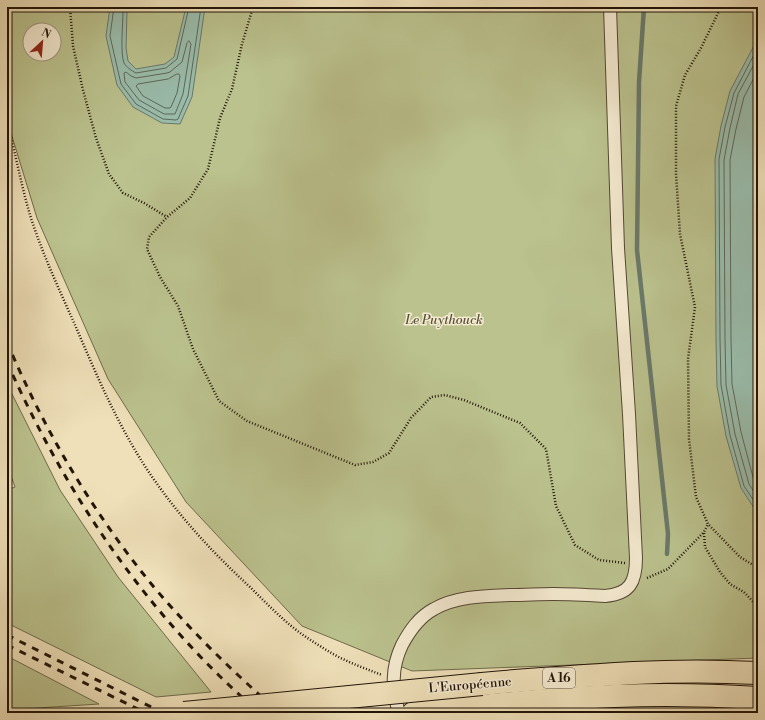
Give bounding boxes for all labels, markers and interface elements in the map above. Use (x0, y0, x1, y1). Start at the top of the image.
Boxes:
north arrow (22, 22, 62, 62)
text: N (39, 26, 53, 42)
park label: Le Puythouck (404, 312, 483, 328)
road number: A 16 (543, 668, 575, 688)
street label: L'Européenne (428, 673, 513, 697)

